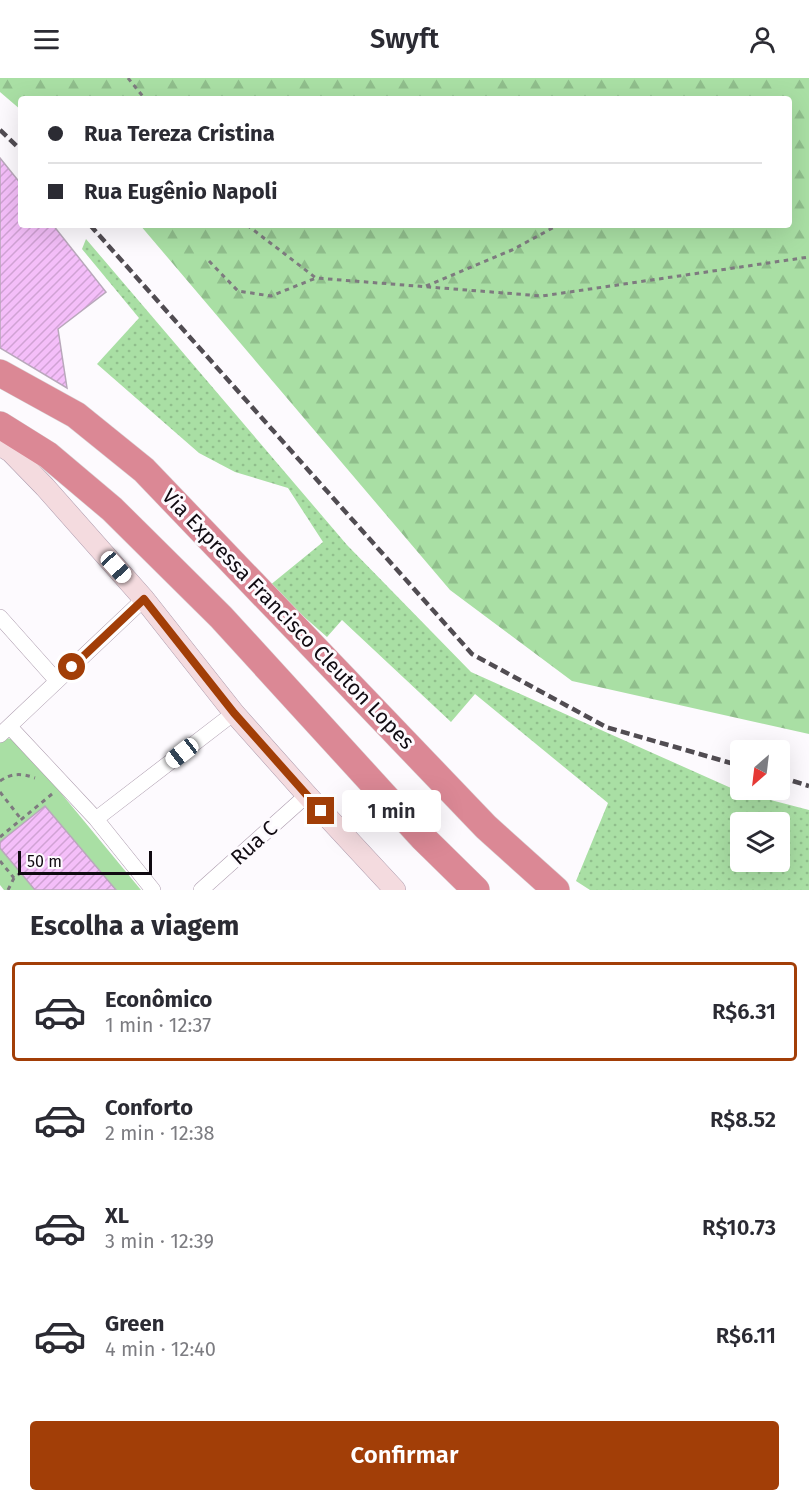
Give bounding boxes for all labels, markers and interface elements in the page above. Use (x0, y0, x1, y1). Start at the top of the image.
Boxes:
icon: menu (30, 23, 63, 56)
text: Swyft (370, 23, 439, 55)
icon: person (746, 23, 779, 56)
text: Rua Tereza Cristina (84, 120, 275, 147)
text: Rua Eugênio Napoli (84, 178, 277, 205)
street label: Via Expressa Francisco Cleuton Lopes (156, 483, 420, 755)
car (97, 548, 135, 586)
route start (58, 653, 85, 680)
car (162, 735, 202, 771)
north arrow (730, 740, 790, 800)
map controls (730, 740, 790, 872)
callout: 1 min (342, 790, 441, 832)
route end (307, 797, 334, 824)
text: 1 min (367, 799, 416, 823)
button: layers (730, 812, 790, 872)
street label: Rua C (225, 815, 283, 871)
scale bar (18, 848, 152, 876)
text: 50 m (27, 852, 62, 871)
text: Escolha a viagem (30, 910, 239, 942)
icon: car (33, 985, 87, 1039)
text: Econômico (105, 986, 212, 1013)
text: R$6.31 (712, 998, 776, 1025)
text: 1 min · 12:37 (105, 1013, 211, 1037)
icon: car (33, 1093, 87, 1147)
text: Conforto (105, 1094, 193, 1121)
text: R$8.52 (710, 1106, 776, 1133)
text: 2 min · 12:38 (105, 1121, 215, 1145)
icon: car (33, 1201, 87, 1255)
text: XL (105, 1202, 129, 1229)
text: R$10.73 (702, 1214, 776, 1241)
text: 3 min · 12:39 (105, 1229, 214, 1253)
icon: car (33, 1309, 87, 1363)
text: Green (105, 1310, 164, 1337)
text: R$6.11 (716, 1322, 776, 1349)
text: 4 min · 12:40 (105, 1337, 216, 1361)
button: Confirmar (30, 1421, 779, 1490)

